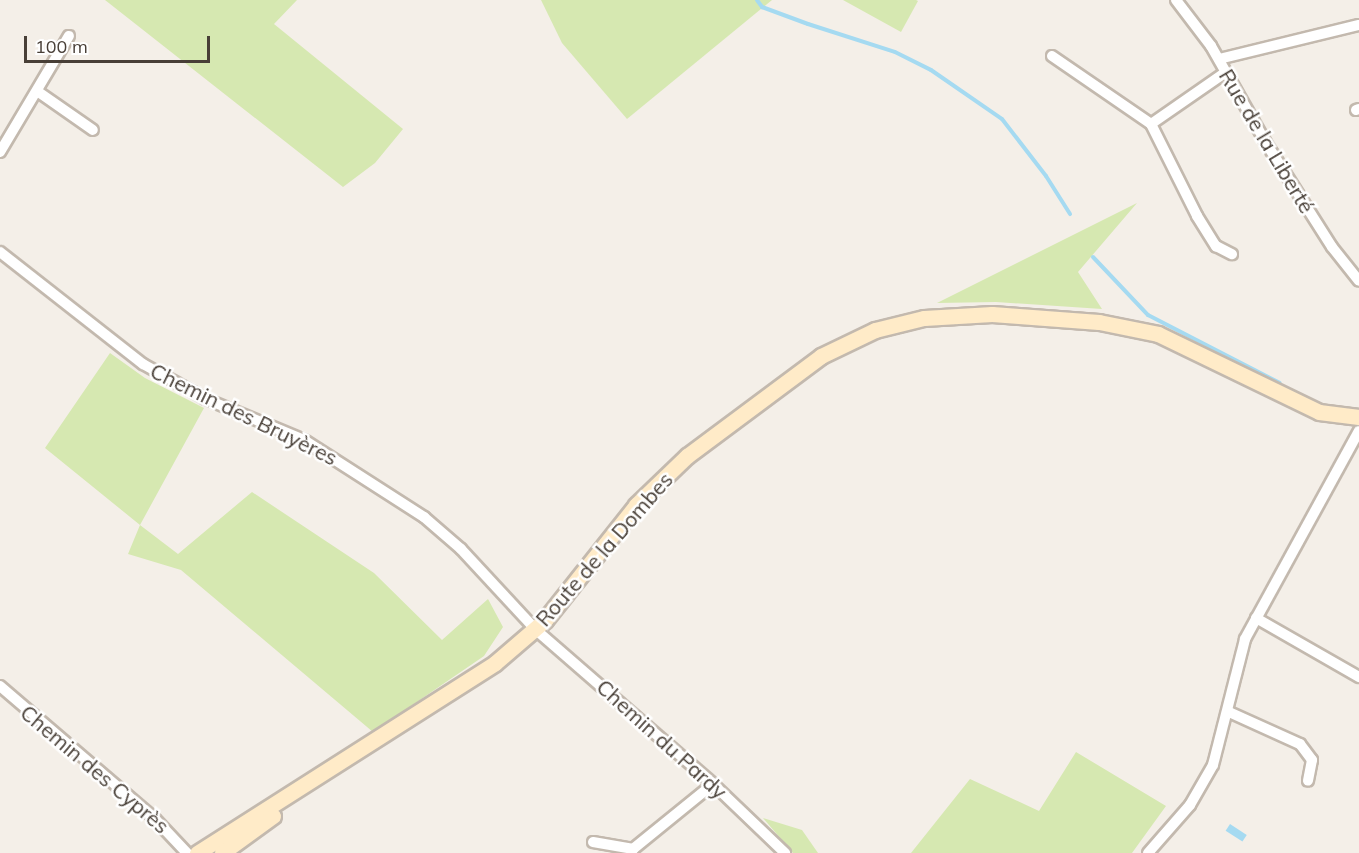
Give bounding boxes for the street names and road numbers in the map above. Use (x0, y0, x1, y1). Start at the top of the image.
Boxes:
street label: Rue de la Liberté (1214, 64, 1320, 218)
street label: Chemin des Bruyères (146, 358, 342, 470)
street label: Route de la Dombes (530, 467, 678, 631)
street label: Chemin du Pardy (592, 674, 732, 804)
street label: Chemin des Cyprès (16, 700, 174, 838)

